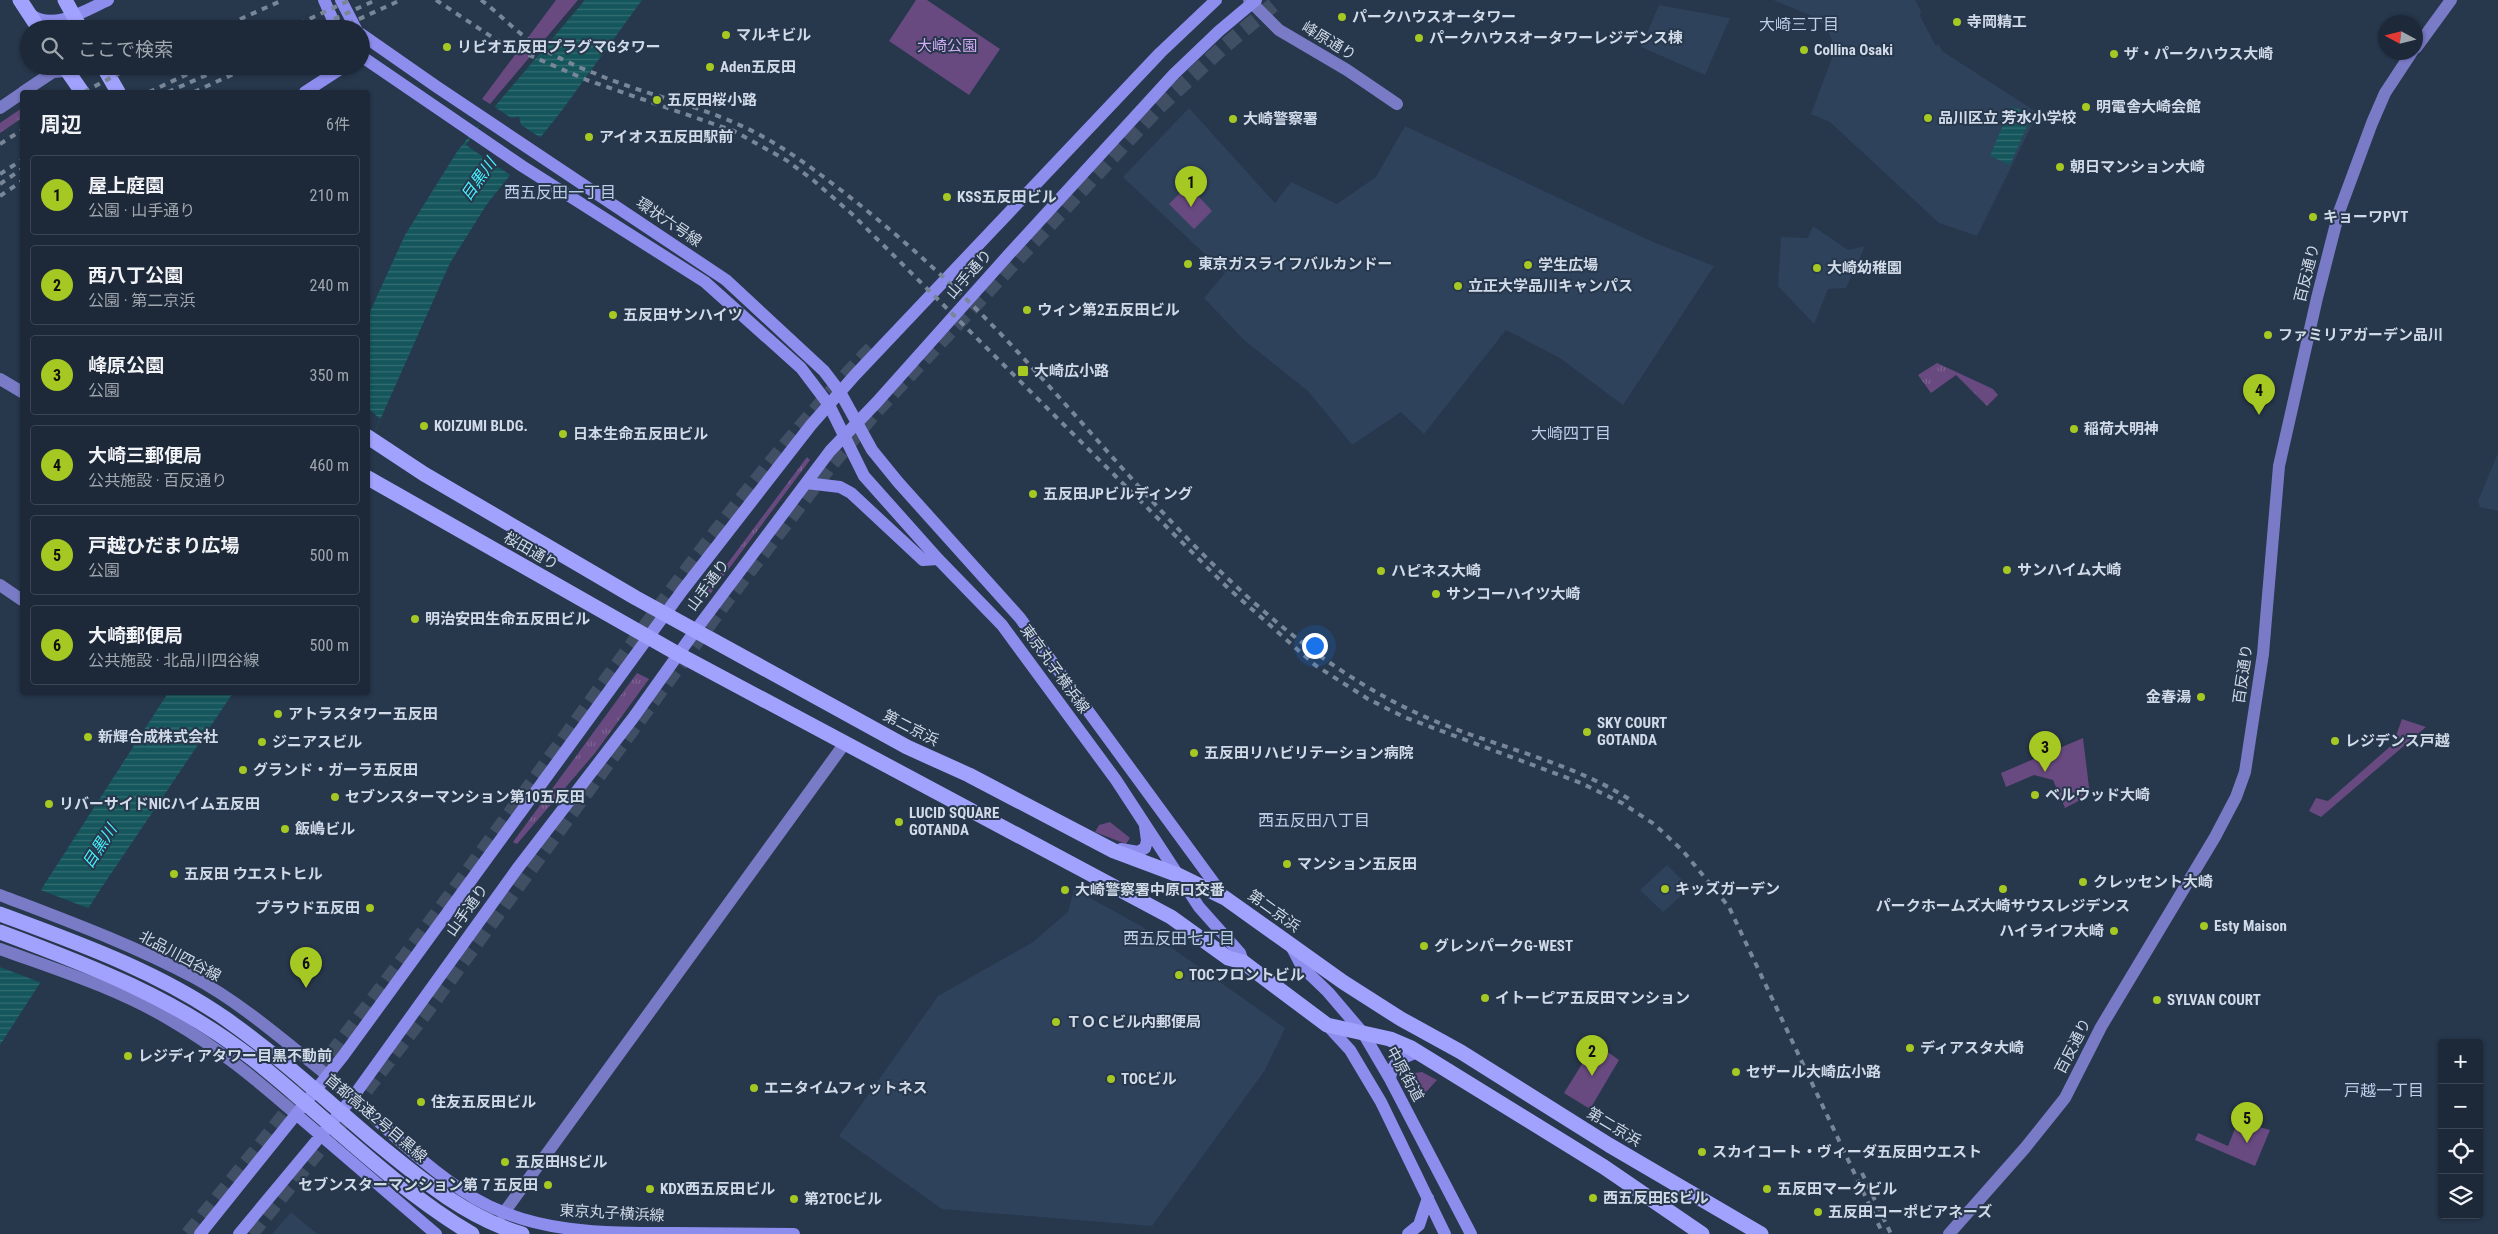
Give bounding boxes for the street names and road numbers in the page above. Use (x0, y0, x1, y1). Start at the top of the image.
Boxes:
street label: 峰原通り (1299, 18, 1359, 64)
street label: 環状六号線 (633, 194, 705, 250)
street label: 百反通り (2291, 242, 2323, 304)
street label: 山手通り (942, 246, 996, 302)
street label: 桜田通り (501, 528, 561, 574)
street label: 山手通り (683, 556, 733, 614)
street label: 東京丸子横浜線 (1017, 621, 1093, 717)
street label: 百反通り (2230, 643, 2256, 705)
street label: 第二京浜 (880, 706, 942, 750)
street label: 山手通り (442, 880, 492, 940)
street label: 第二京浜 (1244, 886, 1304, 936)
street label: 北品川四谷線 (136, 927, 224, 985)
street label: 百反通り (2051, 1015, 2095, 1077)
street label: 中原街道 (1383, 1043, 1427, 1105)
street label: 首都高速2号目黒線 (321, 1070, 431, 1166)
street label: 第二京浜 (1584, 1104, 1644, 1150)
street label: 東京丸子横浜線 (559, 1201, 665, 1225)

